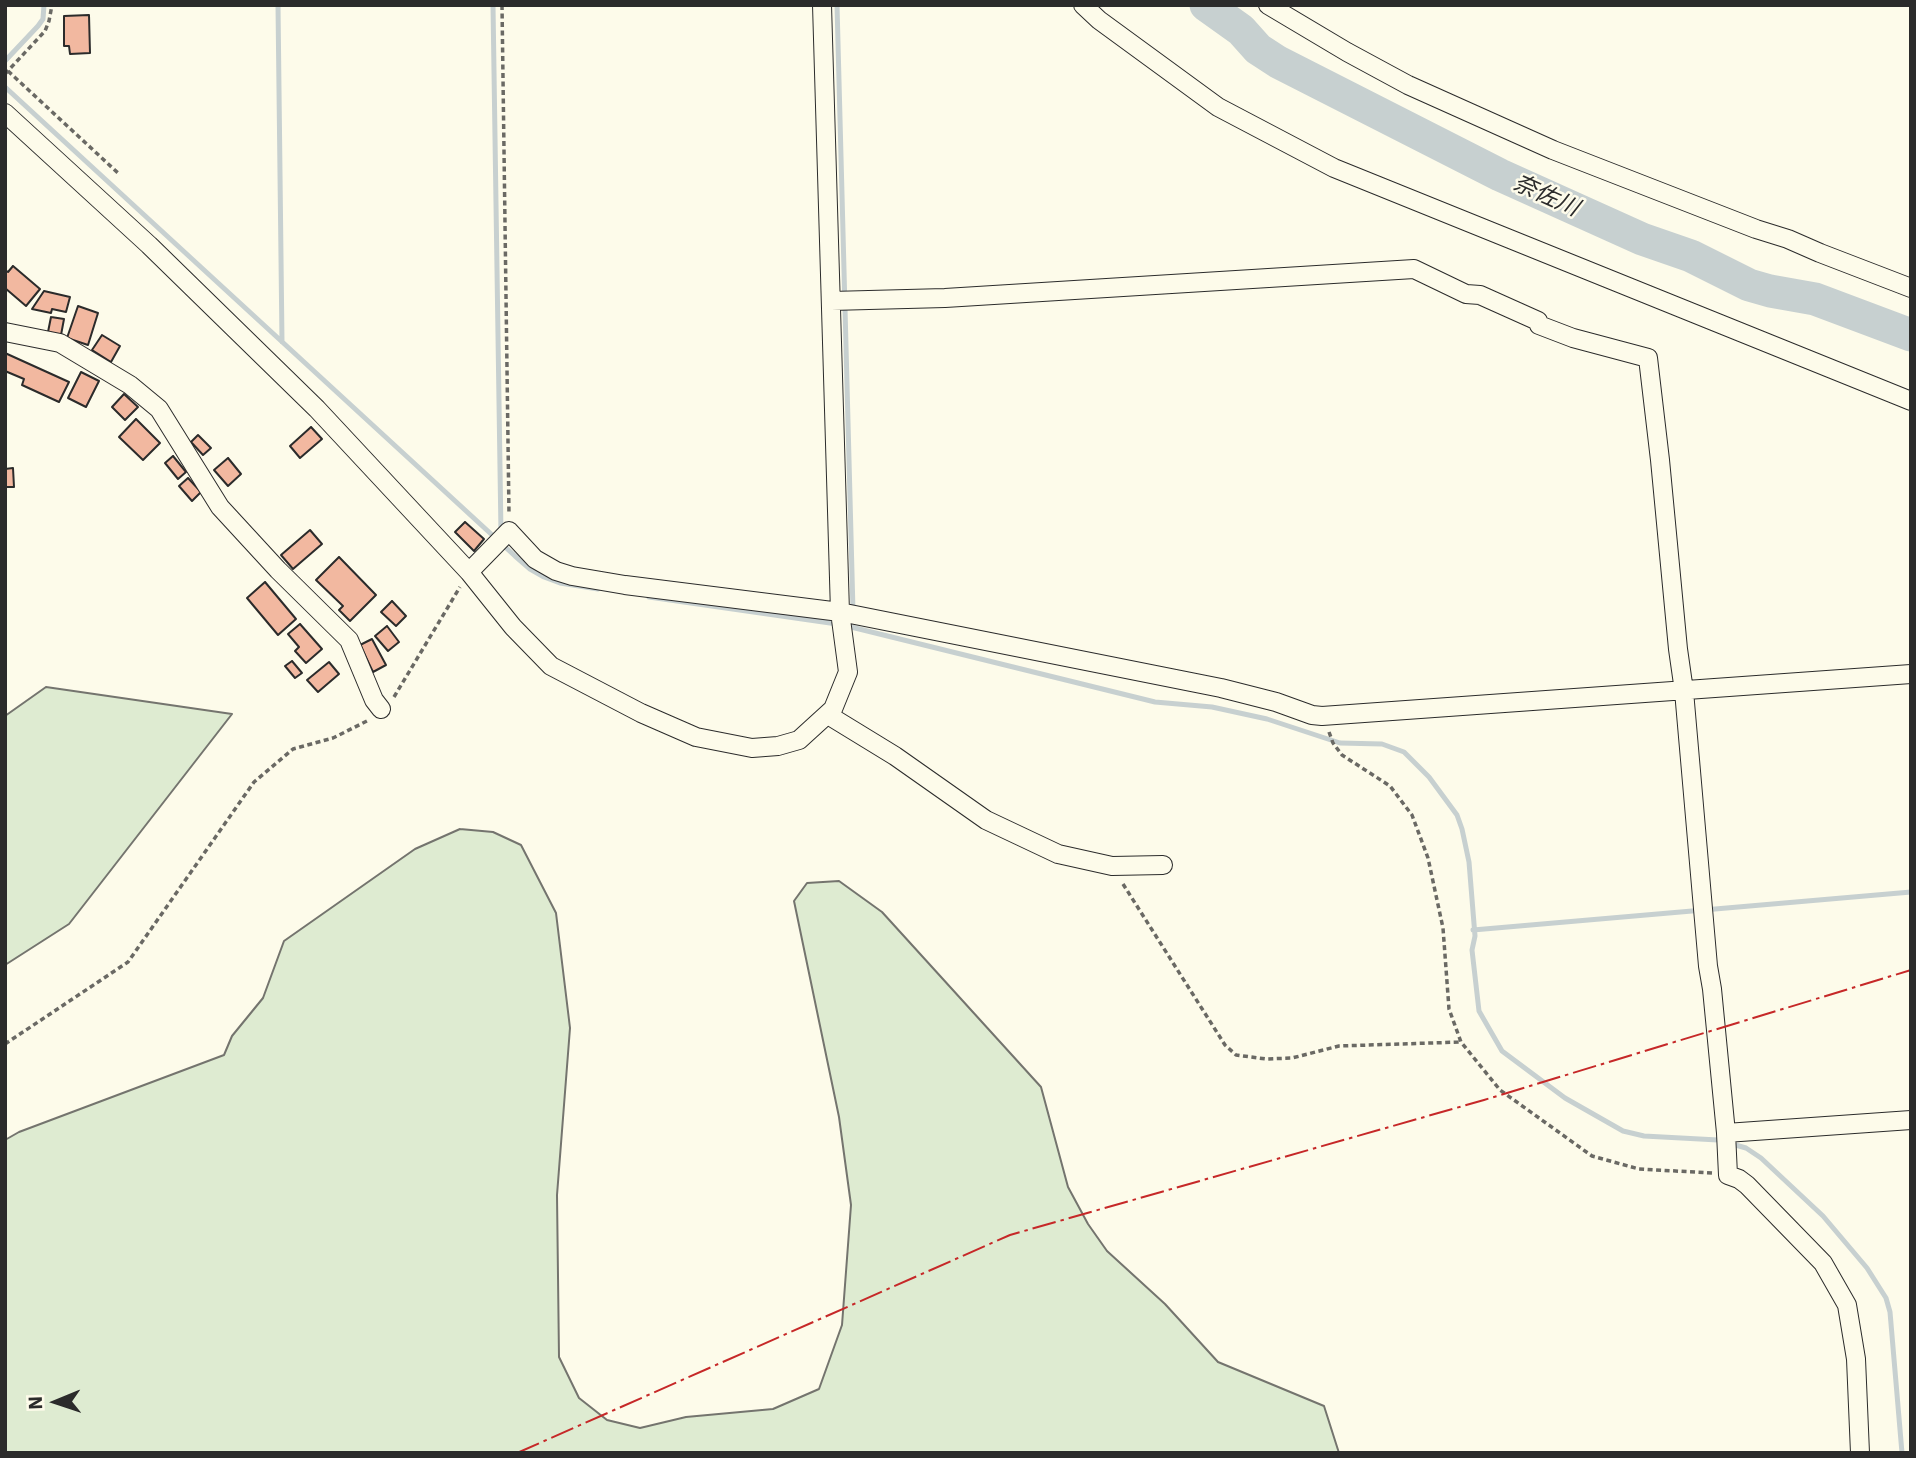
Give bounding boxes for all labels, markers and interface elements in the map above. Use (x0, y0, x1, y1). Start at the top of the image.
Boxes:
water label: 奈佐川 (1509, 169, 1583, 223)
north arrow (21, 1367, 91, 1437)
text: N (23, 1395, 47, 1410)

